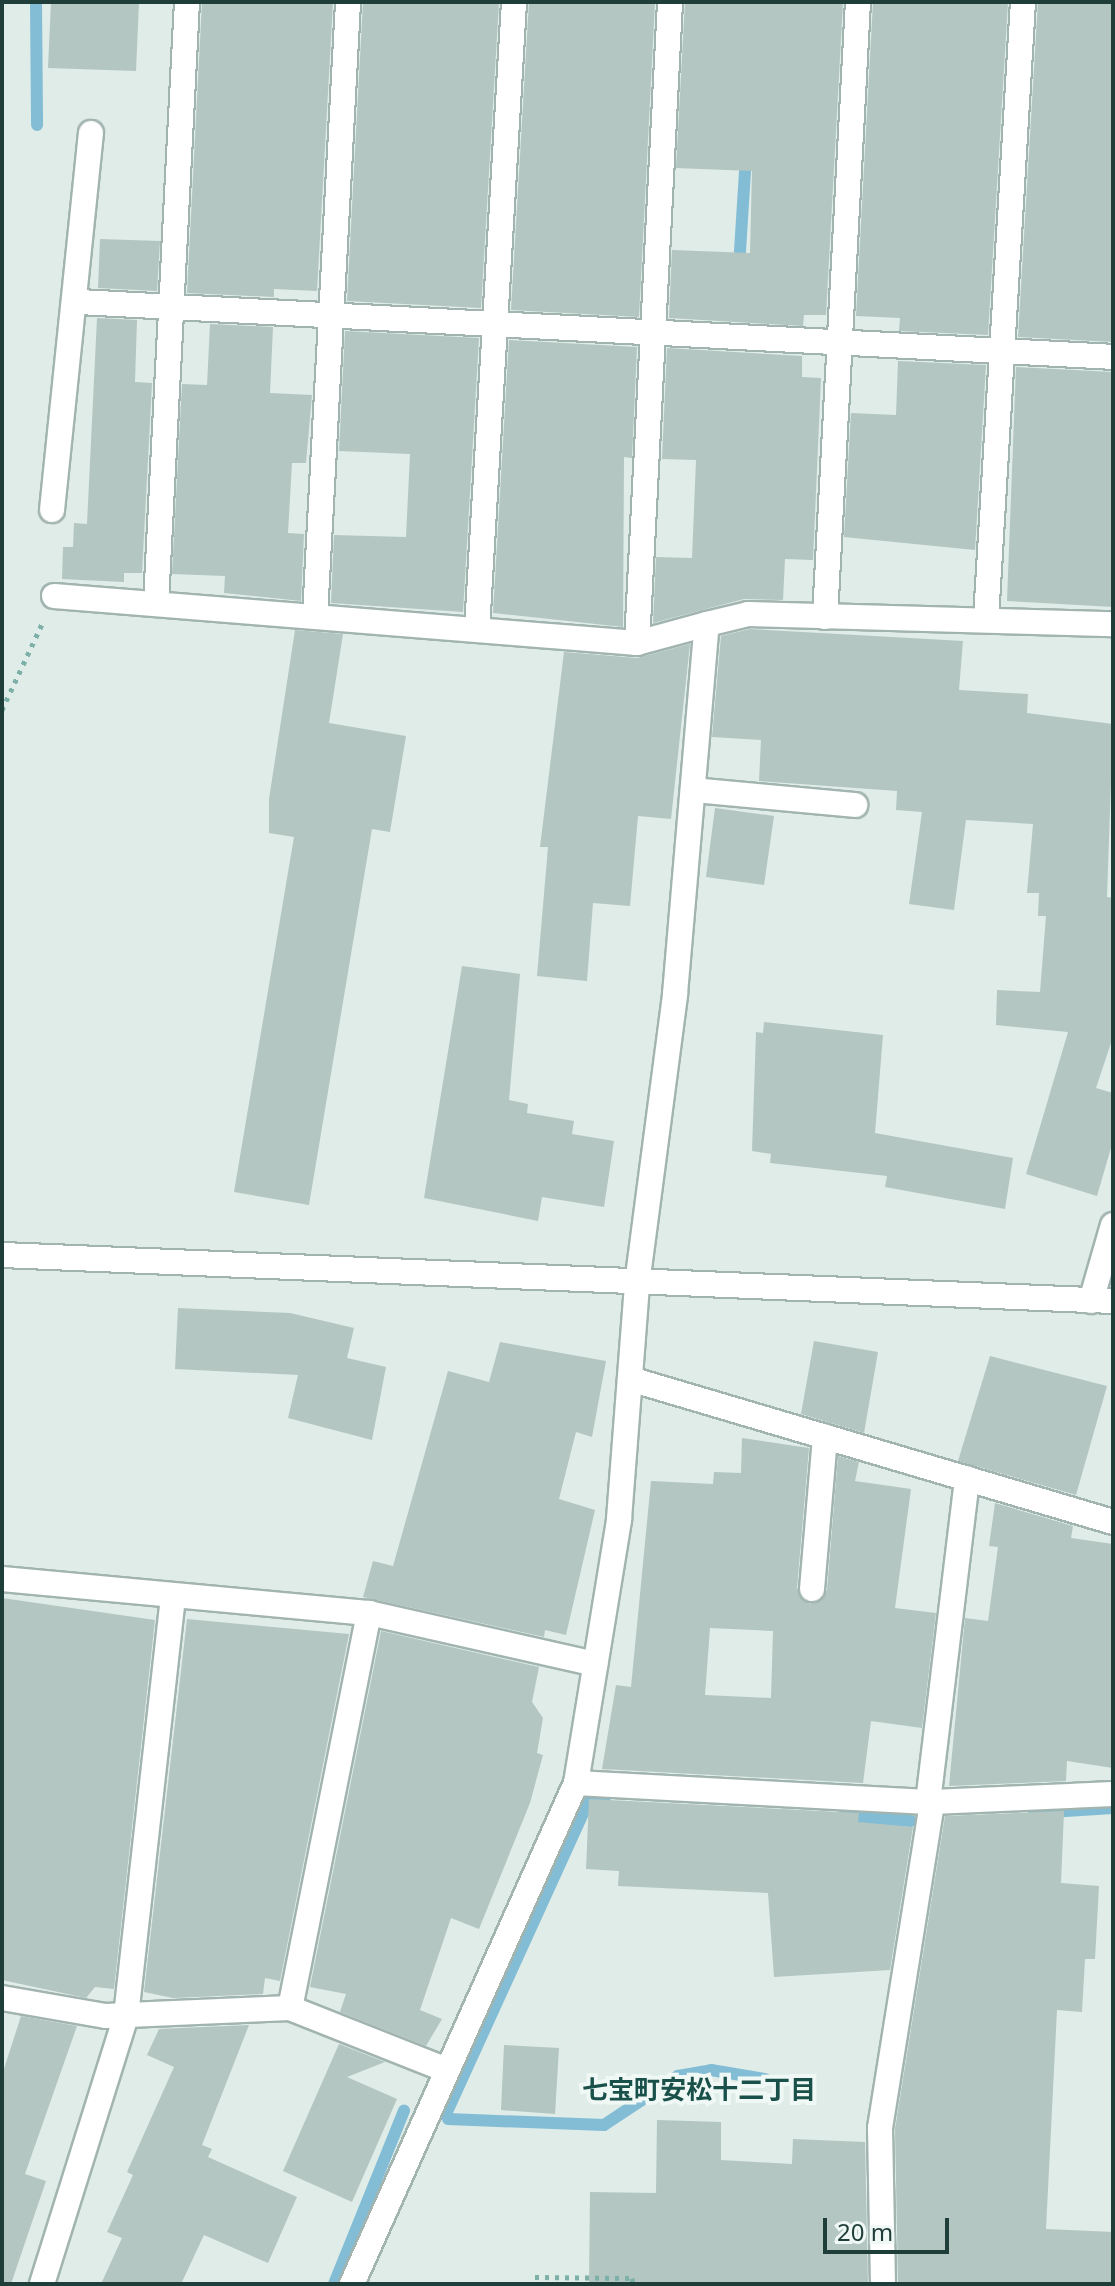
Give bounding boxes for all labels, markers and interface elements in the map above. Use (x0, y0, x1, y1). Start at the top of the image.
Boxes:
district label: 七宝町安松十二丁目 (582, 2074, 816, 2106)
scale bar (827, 2202, 953, 2252)
text: 20 m (837, 2215, 893, 2248)

